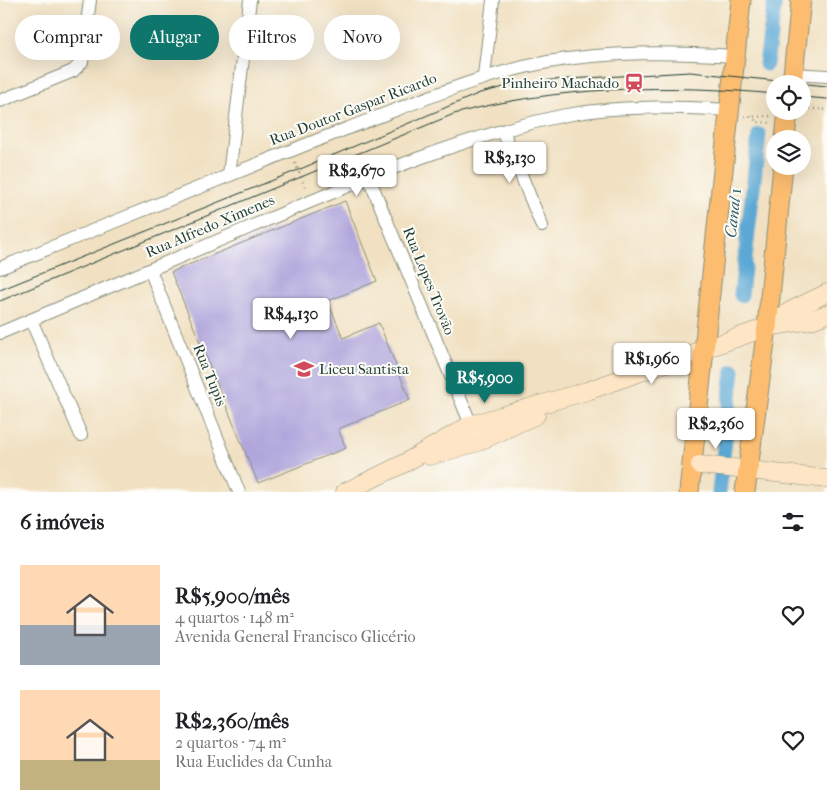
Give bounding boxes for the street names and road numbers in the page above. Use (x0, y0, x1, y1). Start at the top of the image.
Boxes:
street label: Rua Doutor Gaspar Ricardo (267, 69, 439, 149)
street label: Rua Alfredo Ximenes (143, 191, 278, 261)
street label: Rua Lopes Trovão (399, 224, 459, 338)
street label: Rua Tupis (189, 341, 231, 409)

